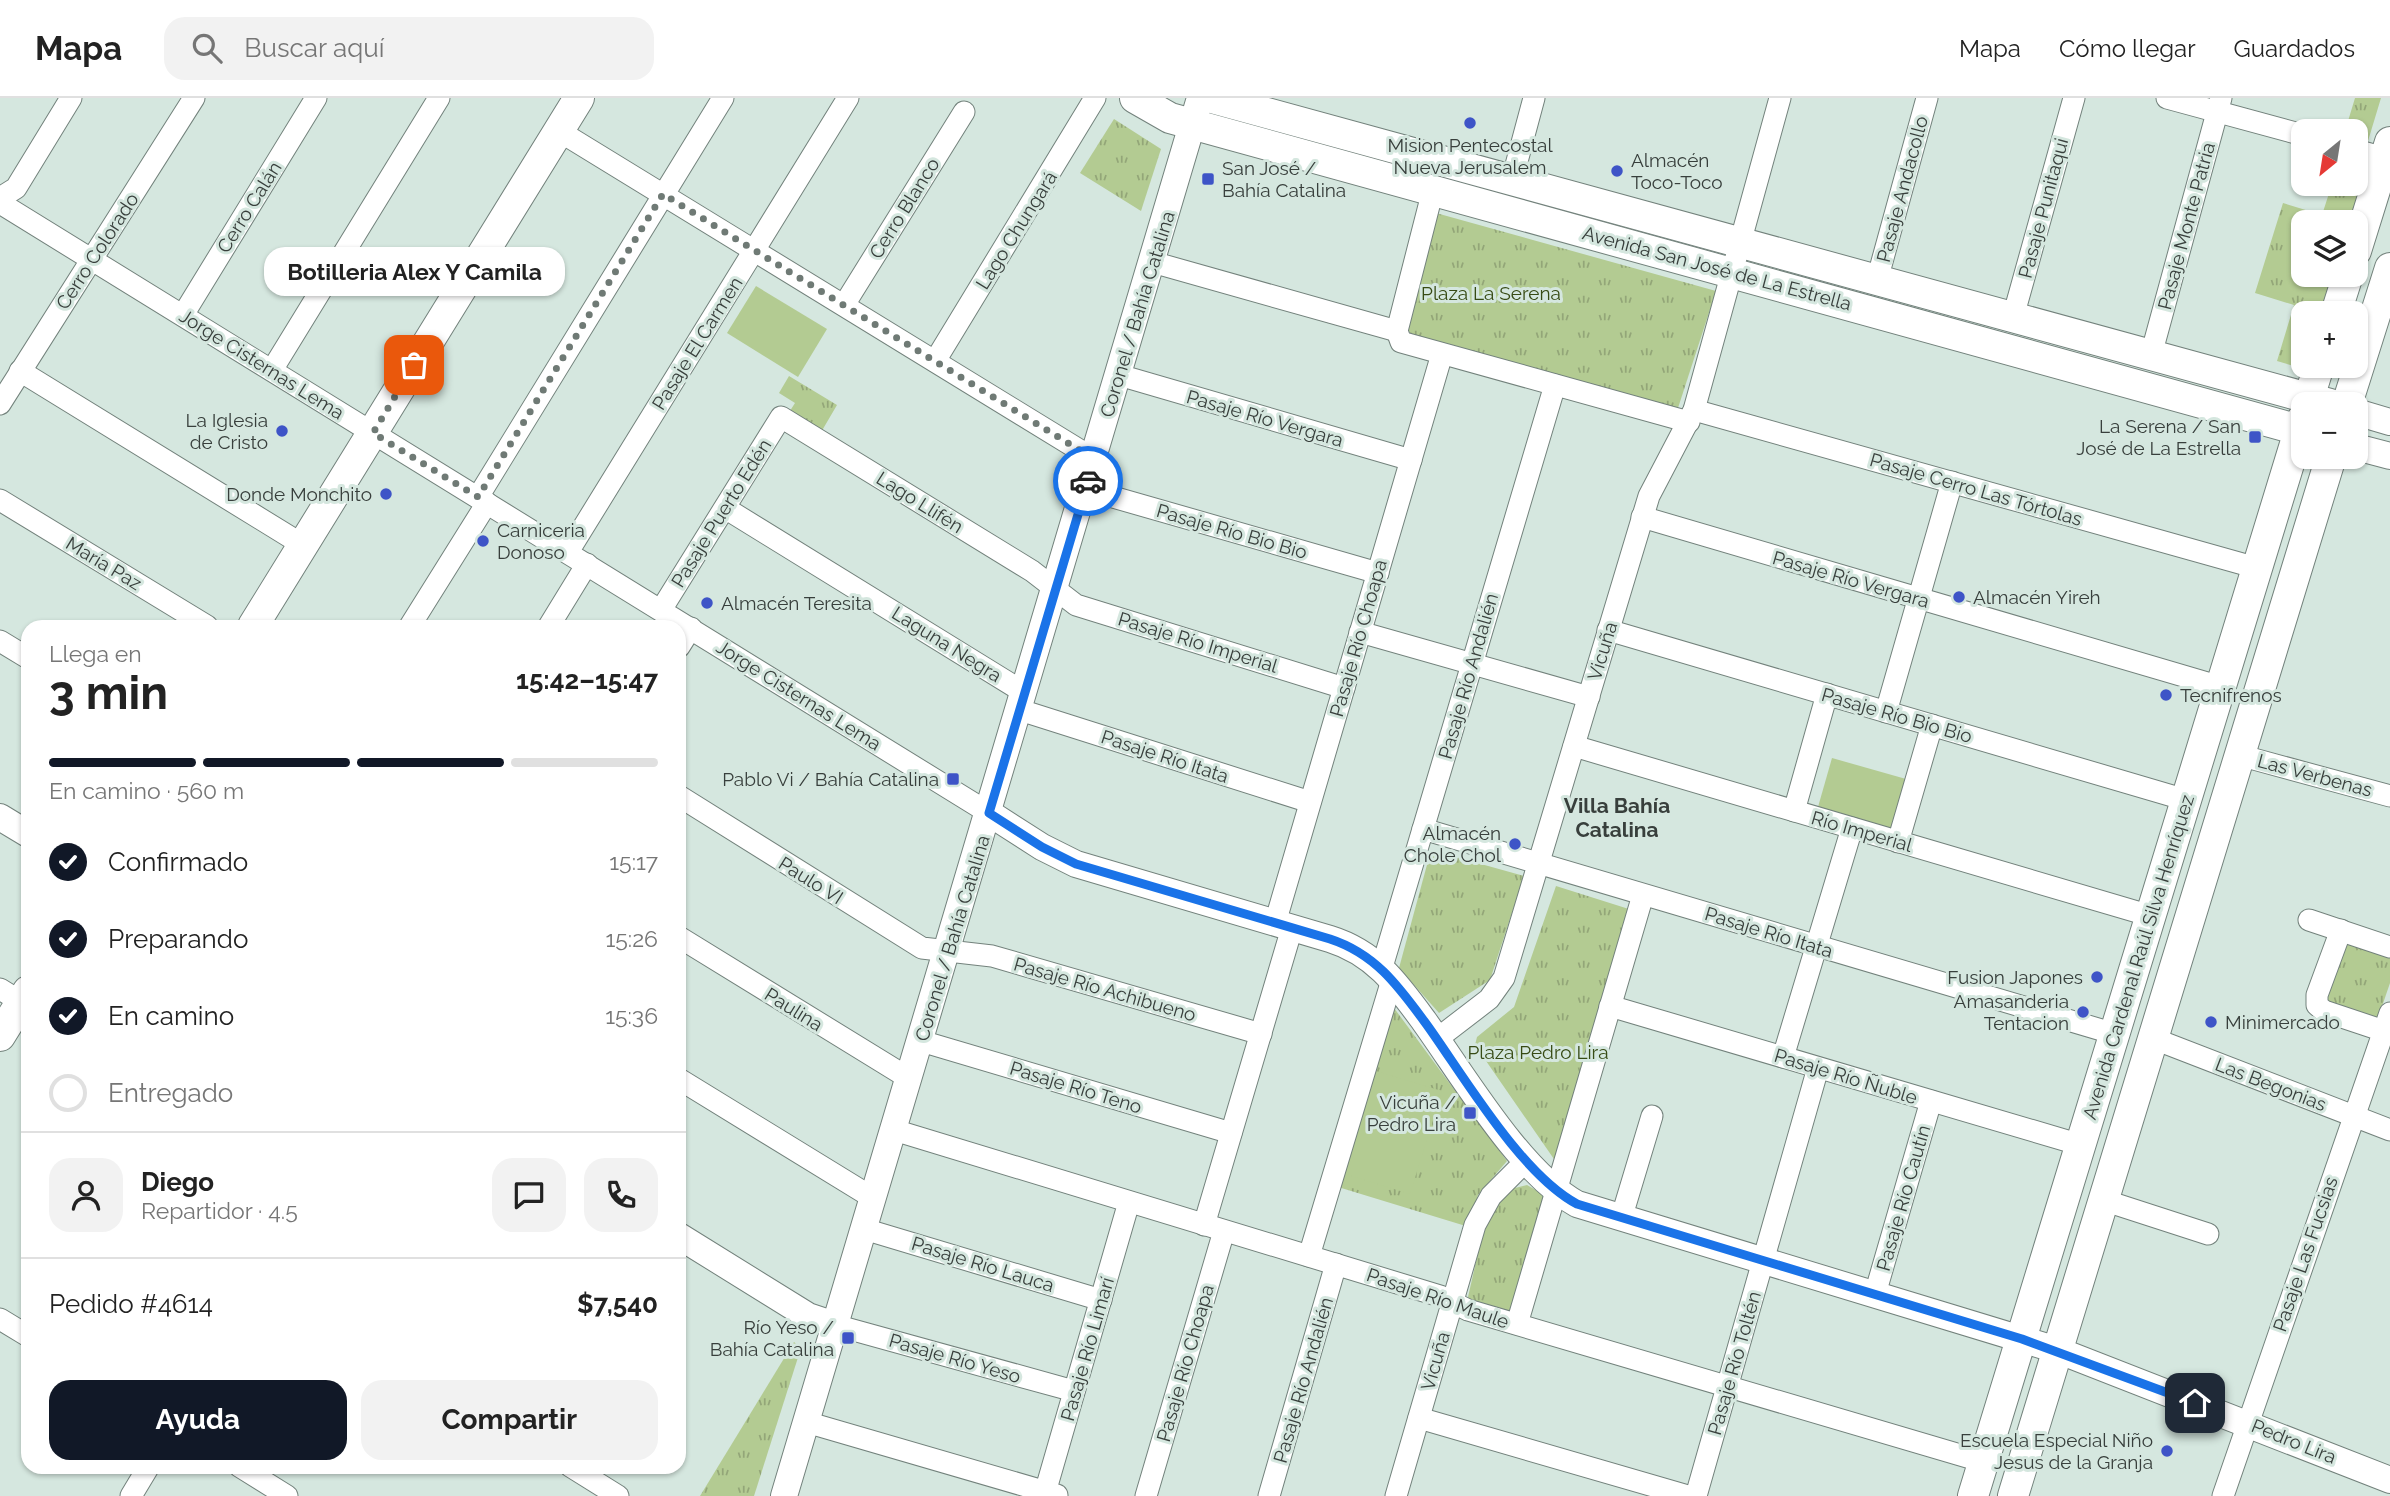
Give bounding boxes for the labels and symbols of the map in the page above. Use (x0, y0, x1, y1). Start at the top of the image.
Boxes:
street label: Pasaje Andacollo (1872, 113, 1932, 265)
marker: Mision Pentecostal Nueva Jerusalem (1462, 115, 1478, 131)
north arrow (2291, 119, 2368, 196)
place label: Mision Pentecostal Nueva Jerusalem (1387, 134, 1553, 178)
street label: Pasaje Punitaqui (2014, 136, 2072, 280)
street label: Pasaje Monte Patria (2153, 140, 2219, 312)
place label: Almacén Toco-Toco (1631, 149, 1723, 193)
street label: Cerro Blanco (864, 154, 944, 262)
street label: Cerro Calán (212, 157, 286, 257)
place label: San José / Bahía Catalina (1222, 157, 1346, 201)
marker: Almacén Toco-Toco (1609, 163, 1625, 179)
street label: Lago Chungará (971, 167, 1061, 293)
marker: San José / Bahía Catalina (1200, 171, 1216, 187)
street label: Cerro Colorado (51, 189, 143, 313)
street label: Coronel / Bahía Catalina (1095, 208, 1179, 420)
street label: Avenida San José de La Estrella (1580, 221, 1854, 315)
callout: Botilleria Alex Y Camila (264, 246, 564, 295)
street label: Pasaje El Carmen (647, 272, 747, 414)
park label: Plaza La Serena (1421, 282, 1561, 304)
street label: Jorge Cisternas Lema (176, 304, 348, 424)
pin (384, 335, 444, 395)
street label: Pasaje Río Vergara (1184, 385, 1346, 451)
place label: La Iglesia de Cristo (185, 409, 268, 453)
place label: La Serena / San José de La Estrella (2076, 415, 2241, 459)
marker: La Iglesia de Cristo (274, 423, 290, 439)
marker: La Serena / San José de La Estrella (2247, 429, 2263, 445)
street label: Pasaje Puerto Edén (666, 435, 776, 591)
courier (1053, 446, 1123, 516)
street label: Pasaje Cerro Las Tórtolas (1867, 448, 2085, 530)
street label: Lago Llifén (873, 467, 967, 537)
place label: Donde Monchito (226, 483, 372, 505)
marker: Donde Monchito (378, 486, 394, 502)
street label: Pasaje Río Bio Bio (1154, 499, 1310, 563)
place label: Carniceria Donoso (497, 519, 585, 563)
street label: María Paz (62, 532, 146, 594)
marker: Carniceria Donoso (475, 533, 491, 549)
street label: Pasaje Río Vergara (1770, 546, 1932, 612)
street label: Pasaje Río Choapa (1325, 557, 1391, 719)
place label: Almacén Yireh (1973, 586, 2101, 608)
marker: Almacén Yireh (1951, 589, 1967, 605)
street label: Pasaje Río Andalién (1434, 591, 1502, 761)
place label: Almacén Teresita (721, 592, 872, 614)
marker: Almacén Teresita (699, 595, 715, 611)
street label: Laguna Negra (888, 602, 1006, 686)
street label: Pasaje Río Imperial (1115, 607, 1281, 677)
street label: Vicuña (1583, 619, 1621, 683)
street label: Jorge Cisternas Lema (713, 635, 885, 755)
street label: Pasaje Río Bio Bio (1819, 683, 1975, 747)
place label: Tecnifrenos (2180, 684, 2282, 706)
marker: Tecnifrenos (2158, 687, 2174, 703)
street label: Pasaje Río Itata (1099, 725, 1231, 787)
street label: Las Verbenas (2255, 749, 2375, 801)
place label: Pablo Vi / Bahía Catalina (722, 768, 939, 790)
marker: Pablo Vi / Bahía Catalina (945, 771, 961, 787)
street label: Avenida Cardenal Raúl Silva Henríquez (2078, 792, 2198, 1122)
district label: Villa Bahía Catalina (1564, 793, 1670, 842)
street label: Río Imperial (1809, 806, 1916, 856)
place label: Almacén Chole Chol (1404, 822, 1502, 866)
street label: Coronel / Bahía Catalina (910, 832, 994, 1044)
marker: Almacén Chole Chol (1507, 836, 1523, 852)
street label: Paulo VI (775, 852, 847, 908)
street label: Pasaje Río Itata (1702, 902, 1836, 962)
street label: Pasaje Río Achibueno (1011, 952, 1199, 1026)
place label: Fusion Japones (1947, 966, 2083, 988)
marker: Fusion Japones (2089, 969, 2105, 985)
street label: Paulina (761, 983, 827, 1035)
place label: Amasanderia Tentacion (1954, 990, 2069, 1034)
marker: Amasanderia Tentacion (2075, 1004, 2091, 1020)
place label: Minimercado (2225, 1011, 2340, 1033)
marker: Minimercado (2203, 1014, 2219, 1030)
park label: Plaza Pedro Lira (1467, 1041, 1609, 1063)
street label: Pasaje Río Ñuble (1772, 1044, 1920, 1108)
street label: Las Begonias (2212, 1053, 2330, 1115)
street label: Pasaje Río Teno (1007, 1056, 1145, 1118)
place label: Vicuña / Pedro Lira (1367, 1091, 1456, 1135)
marker: Vicuña / Pedro Lira (1462, 1105, 1478, 1121)
street label: Pasaje Río Cautín (1872, 1123, 1934, 1273)
street label: Pasaje Las Fucsias (2268, 1174, 2342, 1334)
street label: Pasaje Río Lauca (909, 1232, 1057, 1296)
street label: Pasaje Río Maule (1364, 1263, 1512, 1333)
street label: Pasaje Río Limarí (1056, 1274, 1118, 1423)
street label: Pasaje Río Choapa (1152, 1282, 1218, 1444)
street label: Pasaje Río Toltén (1703, 1289, 1765, 1437)
street label: Pasaje Río Andalién (1269, 1295, 1337, 1465)
place label: Río Yeso / Bahía Catalina (710, 1316, 834, 1360)
street label: Pasaje Río Yeso (887, 1329, 1023, 1387)
street label: Vicuña (1416, 1329, 1454, 1393)
marker: Río Yeso / Bahía Catalina (840, 1330, 856, 1346)
pin (2165, 1373, 2225, 1433)
street label: Pedro Lira (2248, 1414, 2340, 1468)
place label: Escuela Especial Niño Jesus de la Granja (1960, 1429, 2153, 1473)
marker: Escuela Especial Niño Jesus de la Granja (2159, 1443, 2175, 1459)

